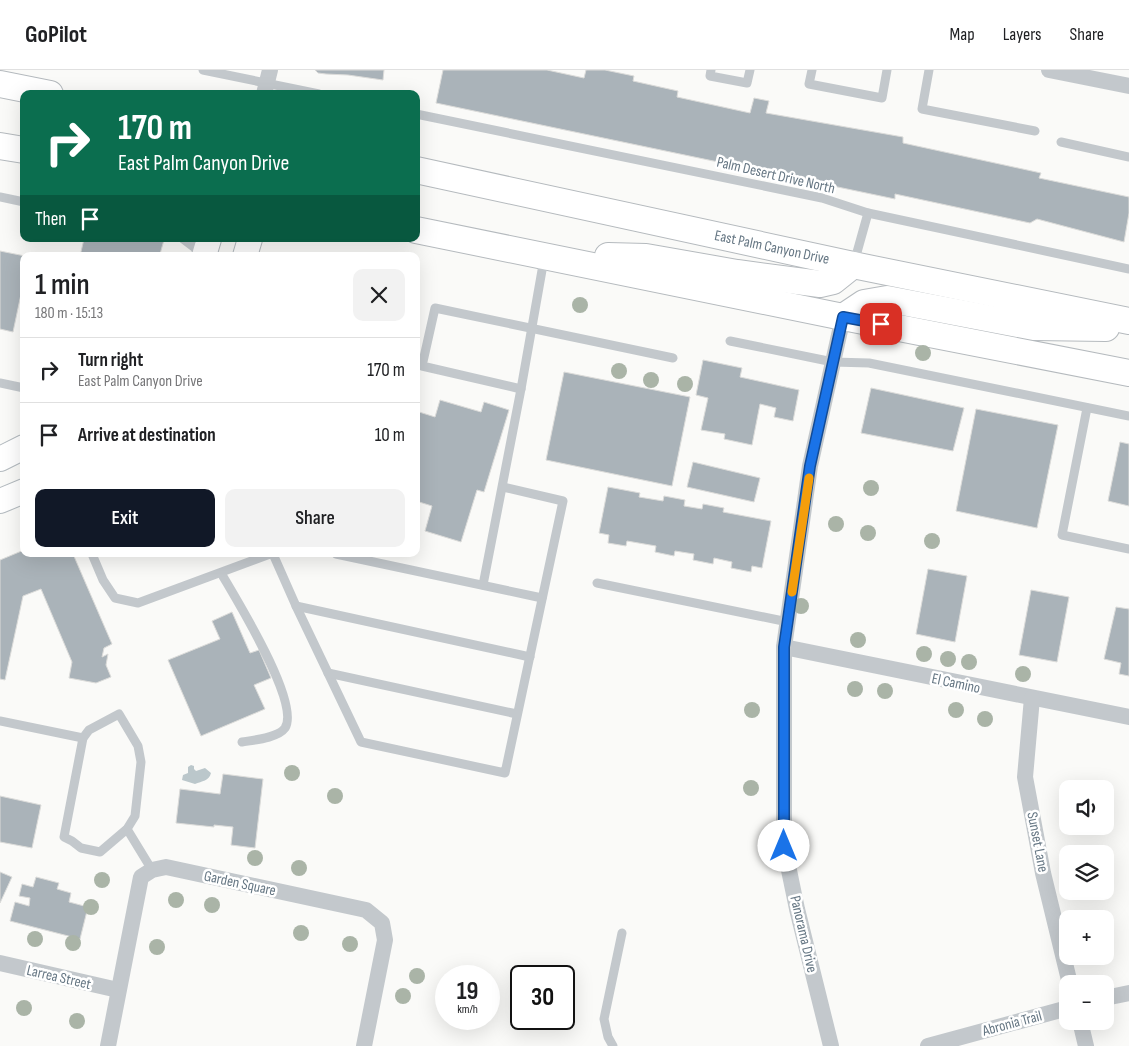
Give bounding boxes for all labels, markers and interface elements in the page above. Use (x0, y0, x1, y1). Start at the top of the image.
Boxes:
text: GoPilot (25, 20, 87, 49)
text: Map (950, 24, 975, 45)
text: Layers (1003, 24, 1042, 45)
text: Share (1070, 24, 1104, 45)
text: 170 m (118, 107, 192, 150)
icon: right (35, 110, 100, 175)
text: East Palm Canyon Drive (118, 150, 289, 177)
street label: Palm Desert Drive North (715, 153, 837, 198)
icon: arrive (76, 205, 104, 233)
text: Then (35, 208, 66, 231)
street label: East Palm Canyon Drive (713, 226, 831, 269)
text: 1 min (35, 267, 90, 303)
button: close (353, 269, 405, 321)
pin (860, 303, 902, 345)
text: 180 m · 15:13 (35, 304, 103, 323)
icon: arrive (867, 310, 895, 338)
text: Turn right (78, 349, 143, 372)
icon: right (35, 356, 63, 384)
text: 170 m (367, 359, 405, 382)
text: East Palm Canyon Drive (78, 372, 203, 391)
icon: arrive (35, 421, 63, 449)
text: Arrive at destination (78, 424, 216, 447)
text: 10 m (375, 424, 405, 447)
button: Exit (35, 489, 215, 547)
button: Share (225, 489, 405, 547)
street label: El Camino (930, 669, 982, 698)
map controls (1059, 780, 1114, 1030)
button: sound (1059, 780, 1114, 835)
street label: Sunset Lane (1022, 810, 1053, 874)
position arrow (757, 819, 809, 871)
button: layers (1059, 845, 1114, 900)
street label: Garden Square (202, 867, 278, 900)
street label: Panorama Drive (785, 894, 822, 974)
button: + (1059, 910, 1114, 965)
street label: Larrea Street (25, 961, 93, 994)
speed limit sign: 30 (510, 965, 575, 1030)
button: − (1059, 975, 1114, 1030)
text: 19 (457, 976, 478, 1007)
text: km/h (457, 1002, 478, 1017)
street label: Abronia Trail (979, 1006, 1044, 1041)

